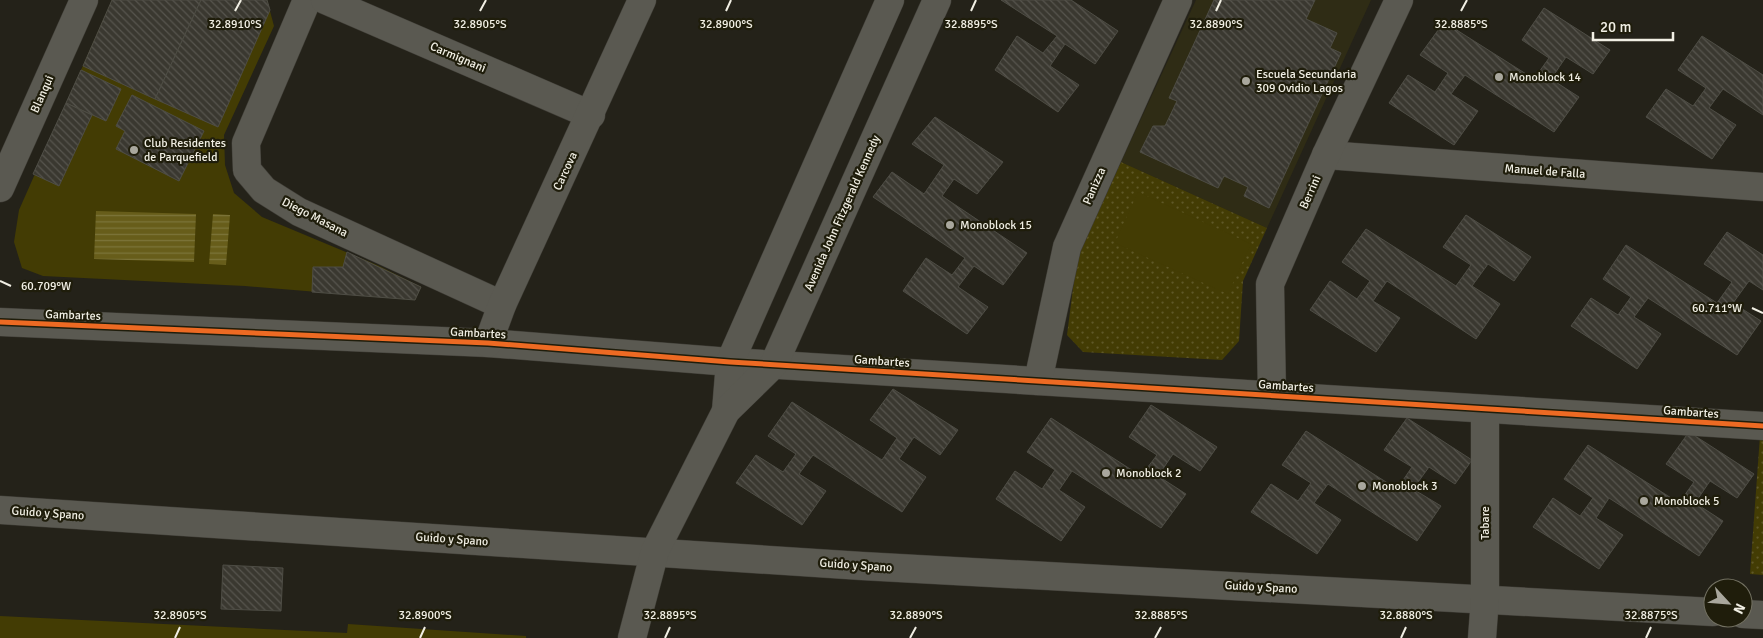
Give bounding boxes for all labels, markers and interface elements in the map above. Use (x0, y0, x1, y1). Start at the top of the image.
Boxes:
scale bar (1593, 10, 1673, 42)
text: 32.8910°S (208, 17, 262, 32)
text: 32.8905°S (453, 17, 507, 32)
text: 32.8900°S (699, 17, 753, 32)
text: 32.8895°S (944, 17, 998, 32)
text: 32.8890°S (1189, 17, 1243, 32)
text: 32.8885°S (1434, 17, 1488, 32)
text: 20 m (1600, 18, 1631, 36)
street label: Carmignani (428, 39, 488, 76)
place label: Escuela Secundaria 309 Ovidio Lagos (1256, 67, 1356, 96)
place label: Monoblock 14 (1509, 70, 1581, 85)
marker: Monoblock 14 (1493, 71, 1505, 83)
street label: Blanqui (28, 73, 57, 115)
marker: Escuela Secundaria 309 Ovidio Lagos (1240, 75, 1252, 87)
street label: Avenida John Fitzgerald Kennedy (801, 133, 884, 293)
place label: Club Residentes de Parquefield (144, 136, 226, 165)
marker: Club Residentes de Parquefield (128, 144, 140, 156)
street label: Carcova (550, 150, 581, 193)
street label: Manuel de Falla (1504, 161, 1586, 182)
street label: Panizza (1080, 165, 1109, 207)
street label: Berrini (1296, 173, 1324, 211)
street label: Diego Masana (279, 194, 350, 240)
place label: Monoblock 15 (960, 218, 1032, 233)
marker: Monoblock 15 (944, 219, 956, 231)
text: 60.709°W (21, 279, 71, 294)
text: 60.711°W (1692, 301, 1742, 316)
street label: Gambartes (45, 307, 101, 324)
street label: Gambartes (450, 325, 506, 342)
street label: Gambartes (854, 352, 910, 371)
street label: Gambartes (1258, 377, 1314, 396)
street label: Gambartes (1663, 403, 1719, 422)
place label: Monoblock 2 (1116, 466, 1182, 481)
marker: Monoblock 2 (1100, 467, 1112, 479)
place label: Monoblock 3 (1372, 479, 1438, 494)
marker: Monoblock 3 (1356, 480, 1368, 492)
place label: Monoblock 5 (1654, 494, 1720, 509)
marker: Monoblock 5 (1638, 495, 1650, 507)
street label: Guido y Spano (11, 503, 85, 524)
street label: Tabare (1478, 506, 1493, 540)
street label: Guido y Spano (415, 529, 489, 550)
street label: Guido y Spano (819, 555, 893, 576)
street label: Guido y Spano (1224, 578, 1298, 597)
north arrow (1703, 578, 1753, 628)
text: N (1729, 600, 1749, 617)
text: 32.8905°S (153, 608, 207, 623)
text: 32.8900°S (398, 608, 452, 623)
text: 32.8895°S (643, 608, 697, 623)
text: 32.8890°S (889, 608, 943, 623)
text: 32.8885°S (1134, 608, 1188, 623)
text: 32.8880°S (1379, 608, 1433, 623)
text: 32.8875°S (1624, 608, 1678, 623)

